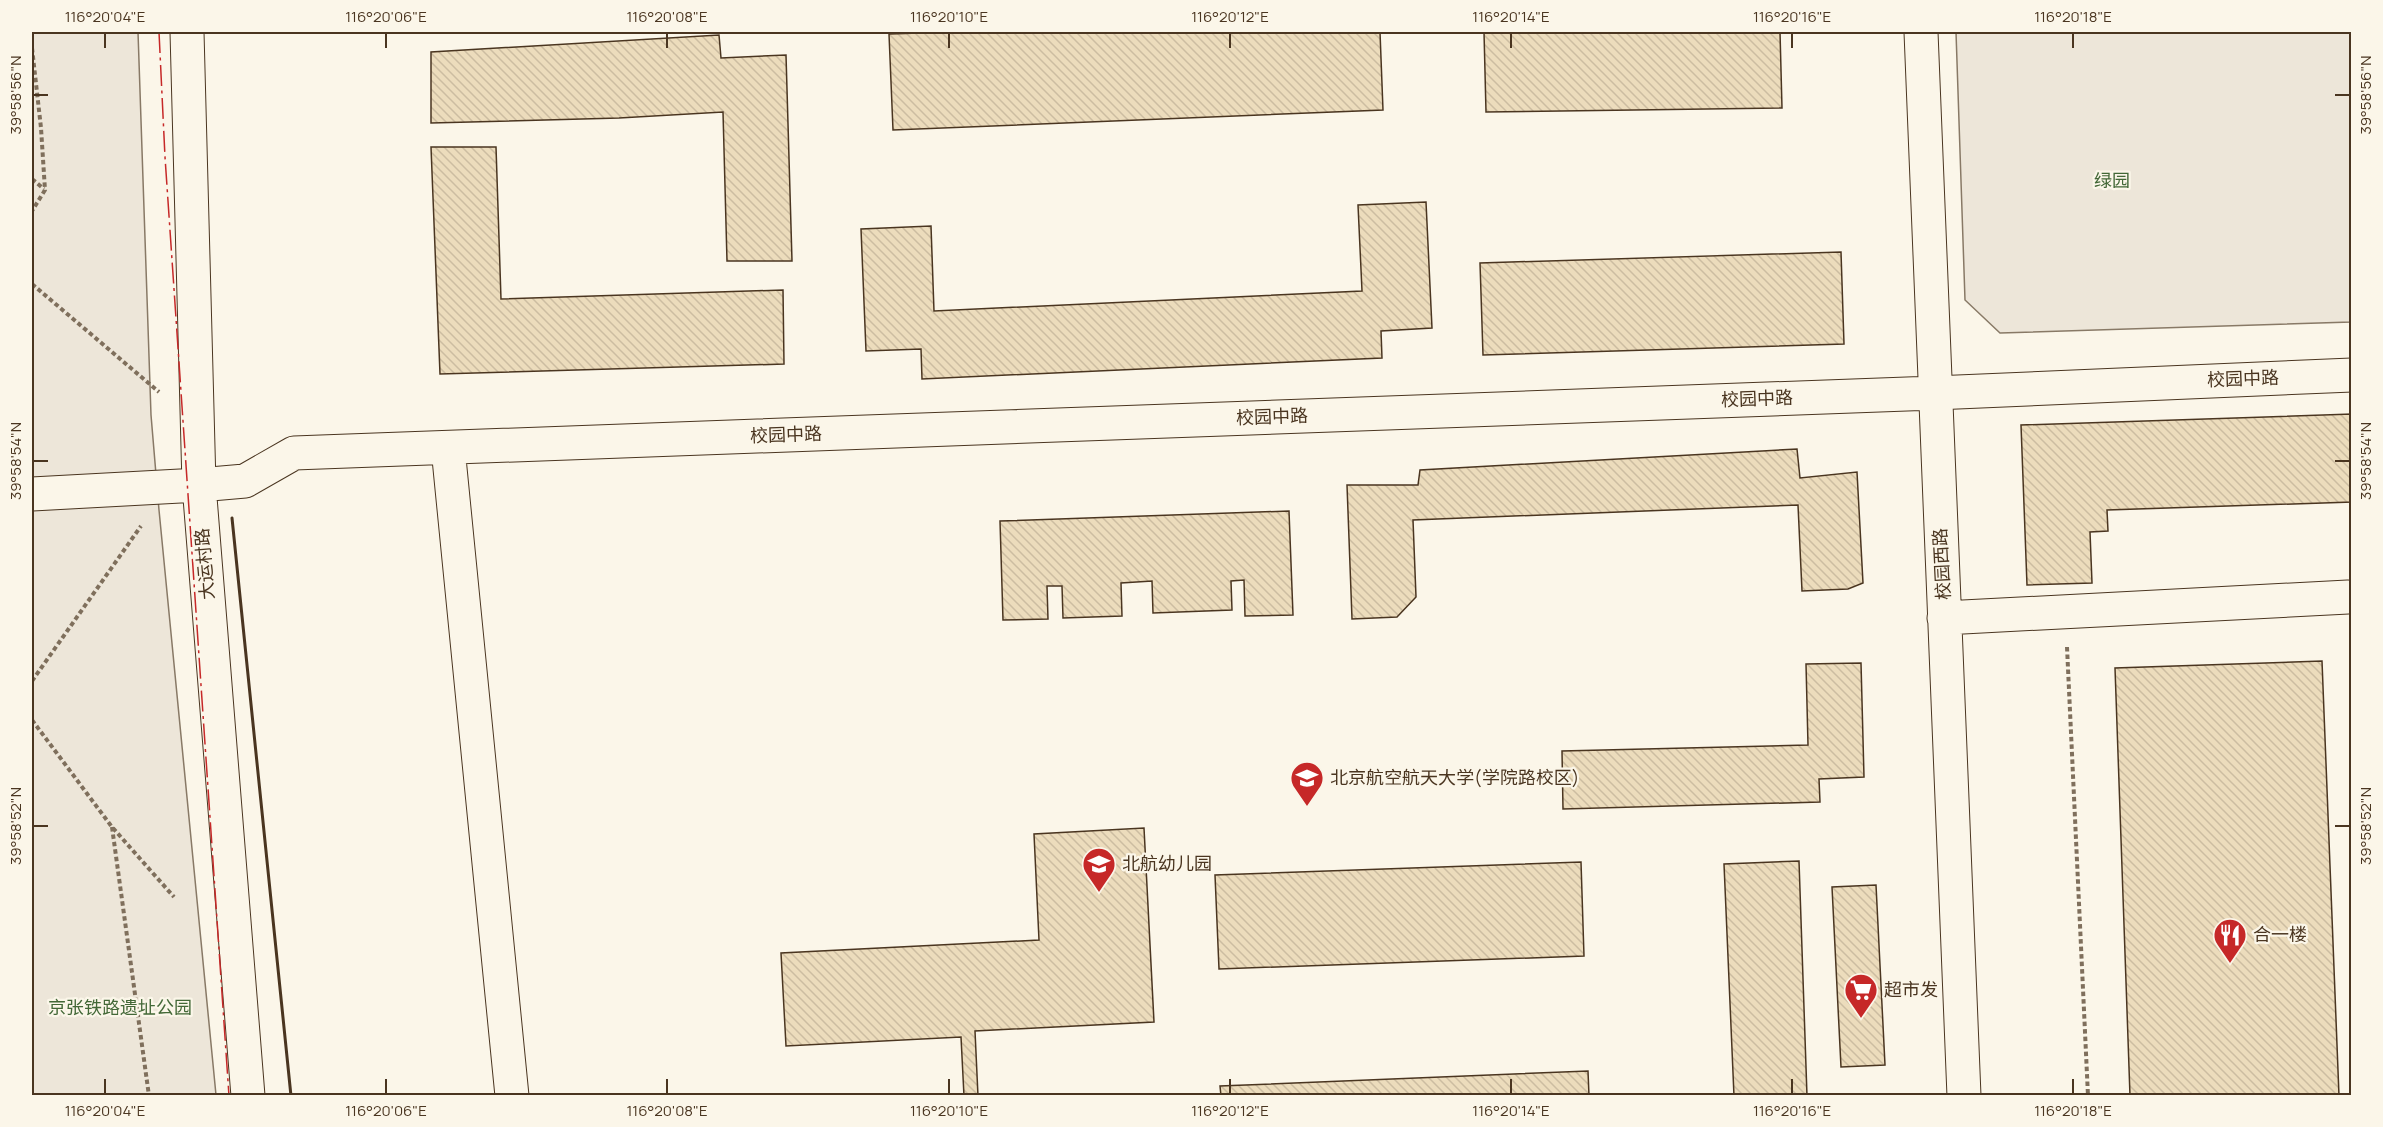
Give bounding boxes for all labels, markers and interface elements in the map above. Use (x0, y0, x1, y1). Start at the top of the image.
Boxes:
text: 116°20'04"E (65, 6, 145, 27)
text: 116°20'06"E (345, 6, 427, 27)
text: 116°20'08"E (627, 6, 707, 27)
text: 116°20'10"E (910, 6, 988, 27)
text: 116°20'12"E (1191, 6, 1269, 27)
text: 116°20'14"E (1472, 6, 1550, 27)
text: 116°20'16"E (1753, 6, 1831, 27)
text: 116°20'18"E (2034, 6, 2112, 27)
text: 39°58'56"N (5, 55, 26, 135)
text: 39°58'56"N (2355, 55, 2376, 135)
park label: 绿园 (2094, 168, 2130, 192)
street label: 校园中路 (2207, 365, 2279, 391)
street label: 校园中路 (1721, 385, 1793, 411)
street label: 校园中路 (1236, 403, 1308, 429)
street label: 校园中路 (750, 421, 822, 447)
text: 39°58'54"N (5, 422, 26, 500)
text: 39°58'54"N (2355, 422, 2376, 500)
street label: 大运村路 (189, 527, 219, 601)
street label: 校园西路 (1927, 527, 1955, 601)
school or university icon: 北京航空航天大学(学院路校区) (1289, 760, 1325, 807)
place label: 北京航空航天大学(学院路校区) (1330, 765, 1579, 789)
text: 39°58'52"N (5, 787, 26, 865)
text: 39°58'52"N (2355, 787, 2376, 865)
school or university icon: 北航幼儿园 (1081, 846, 1117, 893)
place label: 北航幼儿园 (1122, 851, 1212, 875)
restaurant icon: 合一楼 (2212, 917, 2248, 964)
place label: 合一楼 (2253, 922, 2307, 946)
supermarket icon: 超市发 (1843, 972, 1879, 1019)
place label: 超市发 (1884, 977, 1938, 1001)
park label: 京张铁路遗址公园 (48, 995, 192, 1019)
text: 116°20'04"E (65, 1100, 145, 1121)
text: 116°20'06"E (345, 1100, 427, 1121)
text: 116°20'08"E (627, 1100, 707, 1121)
text: 116°20'10"E (910, 1100, 988, 1121)
text: 116°20'12"E (1191, 1100, 1269, 1121)
text: 116°20'14"E (1472, 1100, 1550, 1121)
text: 116°20'16"E (1753, 1100, 1831, 1121)
text: 116°20'18"E (2034, 1100, 2112, 1121)

